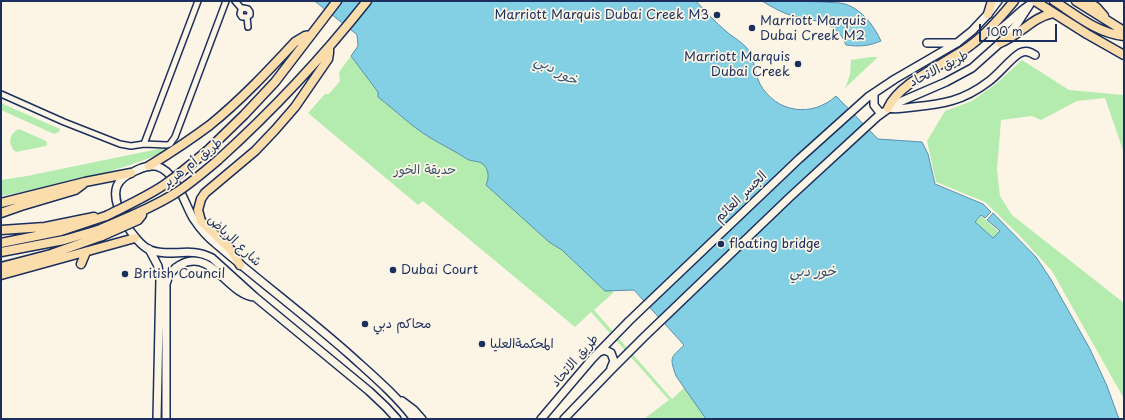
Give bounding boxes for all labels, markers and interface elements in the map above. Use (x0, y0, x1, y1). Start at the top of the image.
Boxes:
place label: Marriott Marquis Dubai Creek M3 (494, 7, 709, 23)
marker: Marriott Marquis Dubai Creek M3 (712, 10, 722, 20)
place label: Marriott Marquis Dubai Creek M2 (760, 13, 866, 44)
scale bar (981, 16, 1059, 42)
text: 100 m (986, 22, 1023, 40)
marker: Marriott Marquis Dubai Creek M2 (747, 23, 757, 33)
street label: طريق الاتحاد (907, 47, 971, 91)
place label: Marriott Marquis Dubai Creek (684, 49, 790, 80)
water label: خور دبي (532, 52, 580, 90)
marker: Marriott Marquis Dubai Creek (793, 59, 803, 69)
street label: طريق أم هرير (160, 135, 226, 191)
park label: حديقة الخور (394, 162, 456, 178)
street label: الجسر العائم (712, 168, 770, 226)
street label: شارع الرياض (204, 212, 264, 270)
place label: floating bridge (729, 236, 820, 252)
marker: floating bridge (716, 239, 726, 249)
place label: Dubai Court (401, 262, 478, 278)
water label: خور دبي (790, 264, 836, 280)
marker: Dubai Court (388, 265, 398, 275)
place label: British Council (133, 266, 225, 282)
marker: British Council (120, 269, 130, 279)
place label: محاكم دبي (373, 316, 431, 332)
marker: محاكم دبي (360, 319, 370, 329)
street label: طريق الاتحاد (548, 332, 602, 390)
place label: المحكمةالعليا (490, 336, 554, 352)
marker: المحكمةالعليا (477, 339, 487, 349)

